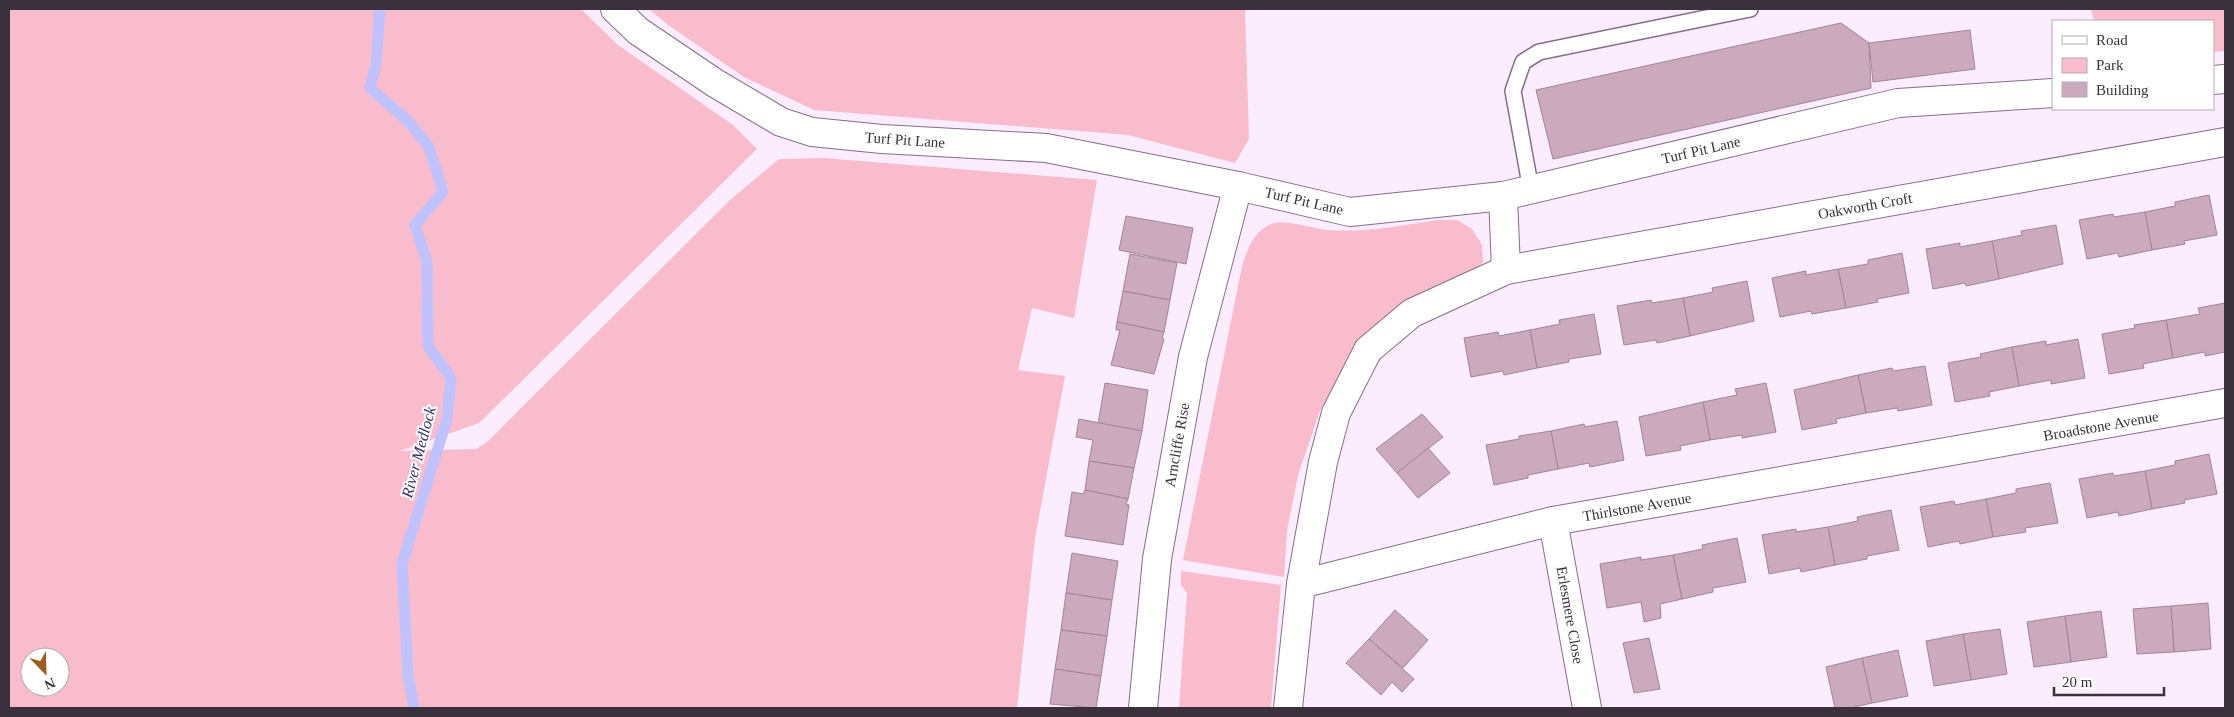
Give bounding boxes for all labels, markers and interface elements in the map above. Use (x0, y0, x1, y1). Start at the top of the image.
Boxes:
legend (2052, 20, 2214, 110)
text: Road (2096, 32, 2128, 48)
text: Park (2096, 57, 2124, 73)
text: Building (2096, 82, 2149, 98)
street label: Turf Pit Lane (864, 129, 946, 151)
street label: Turf Pit Lane (1660, 133, 1742, 167)
street label: Turf Pit Lane (1263, 184, 1345, 218)
street label: Oakworth Croft (1817, 190, 1914, 222)
street label: Arncliffe Rise (1162, 401, 1192, 488)
water label: River Medlock (398, 404, 439, 501)
street label: Broadstone Avenue (2042, 408, 2160, 444)
street label: Thirlstone Avenue (1581, 490, 1693, 524)
street label: Erlesmere Close (1554, 565, 1587, 665)
north arrow (20, 647, 70, 697)
scale bar (2054, 664, 2164, 696)
text: 20 m (2062, 674, 2093, 690)
text: N (42, 675, 57, 692)

